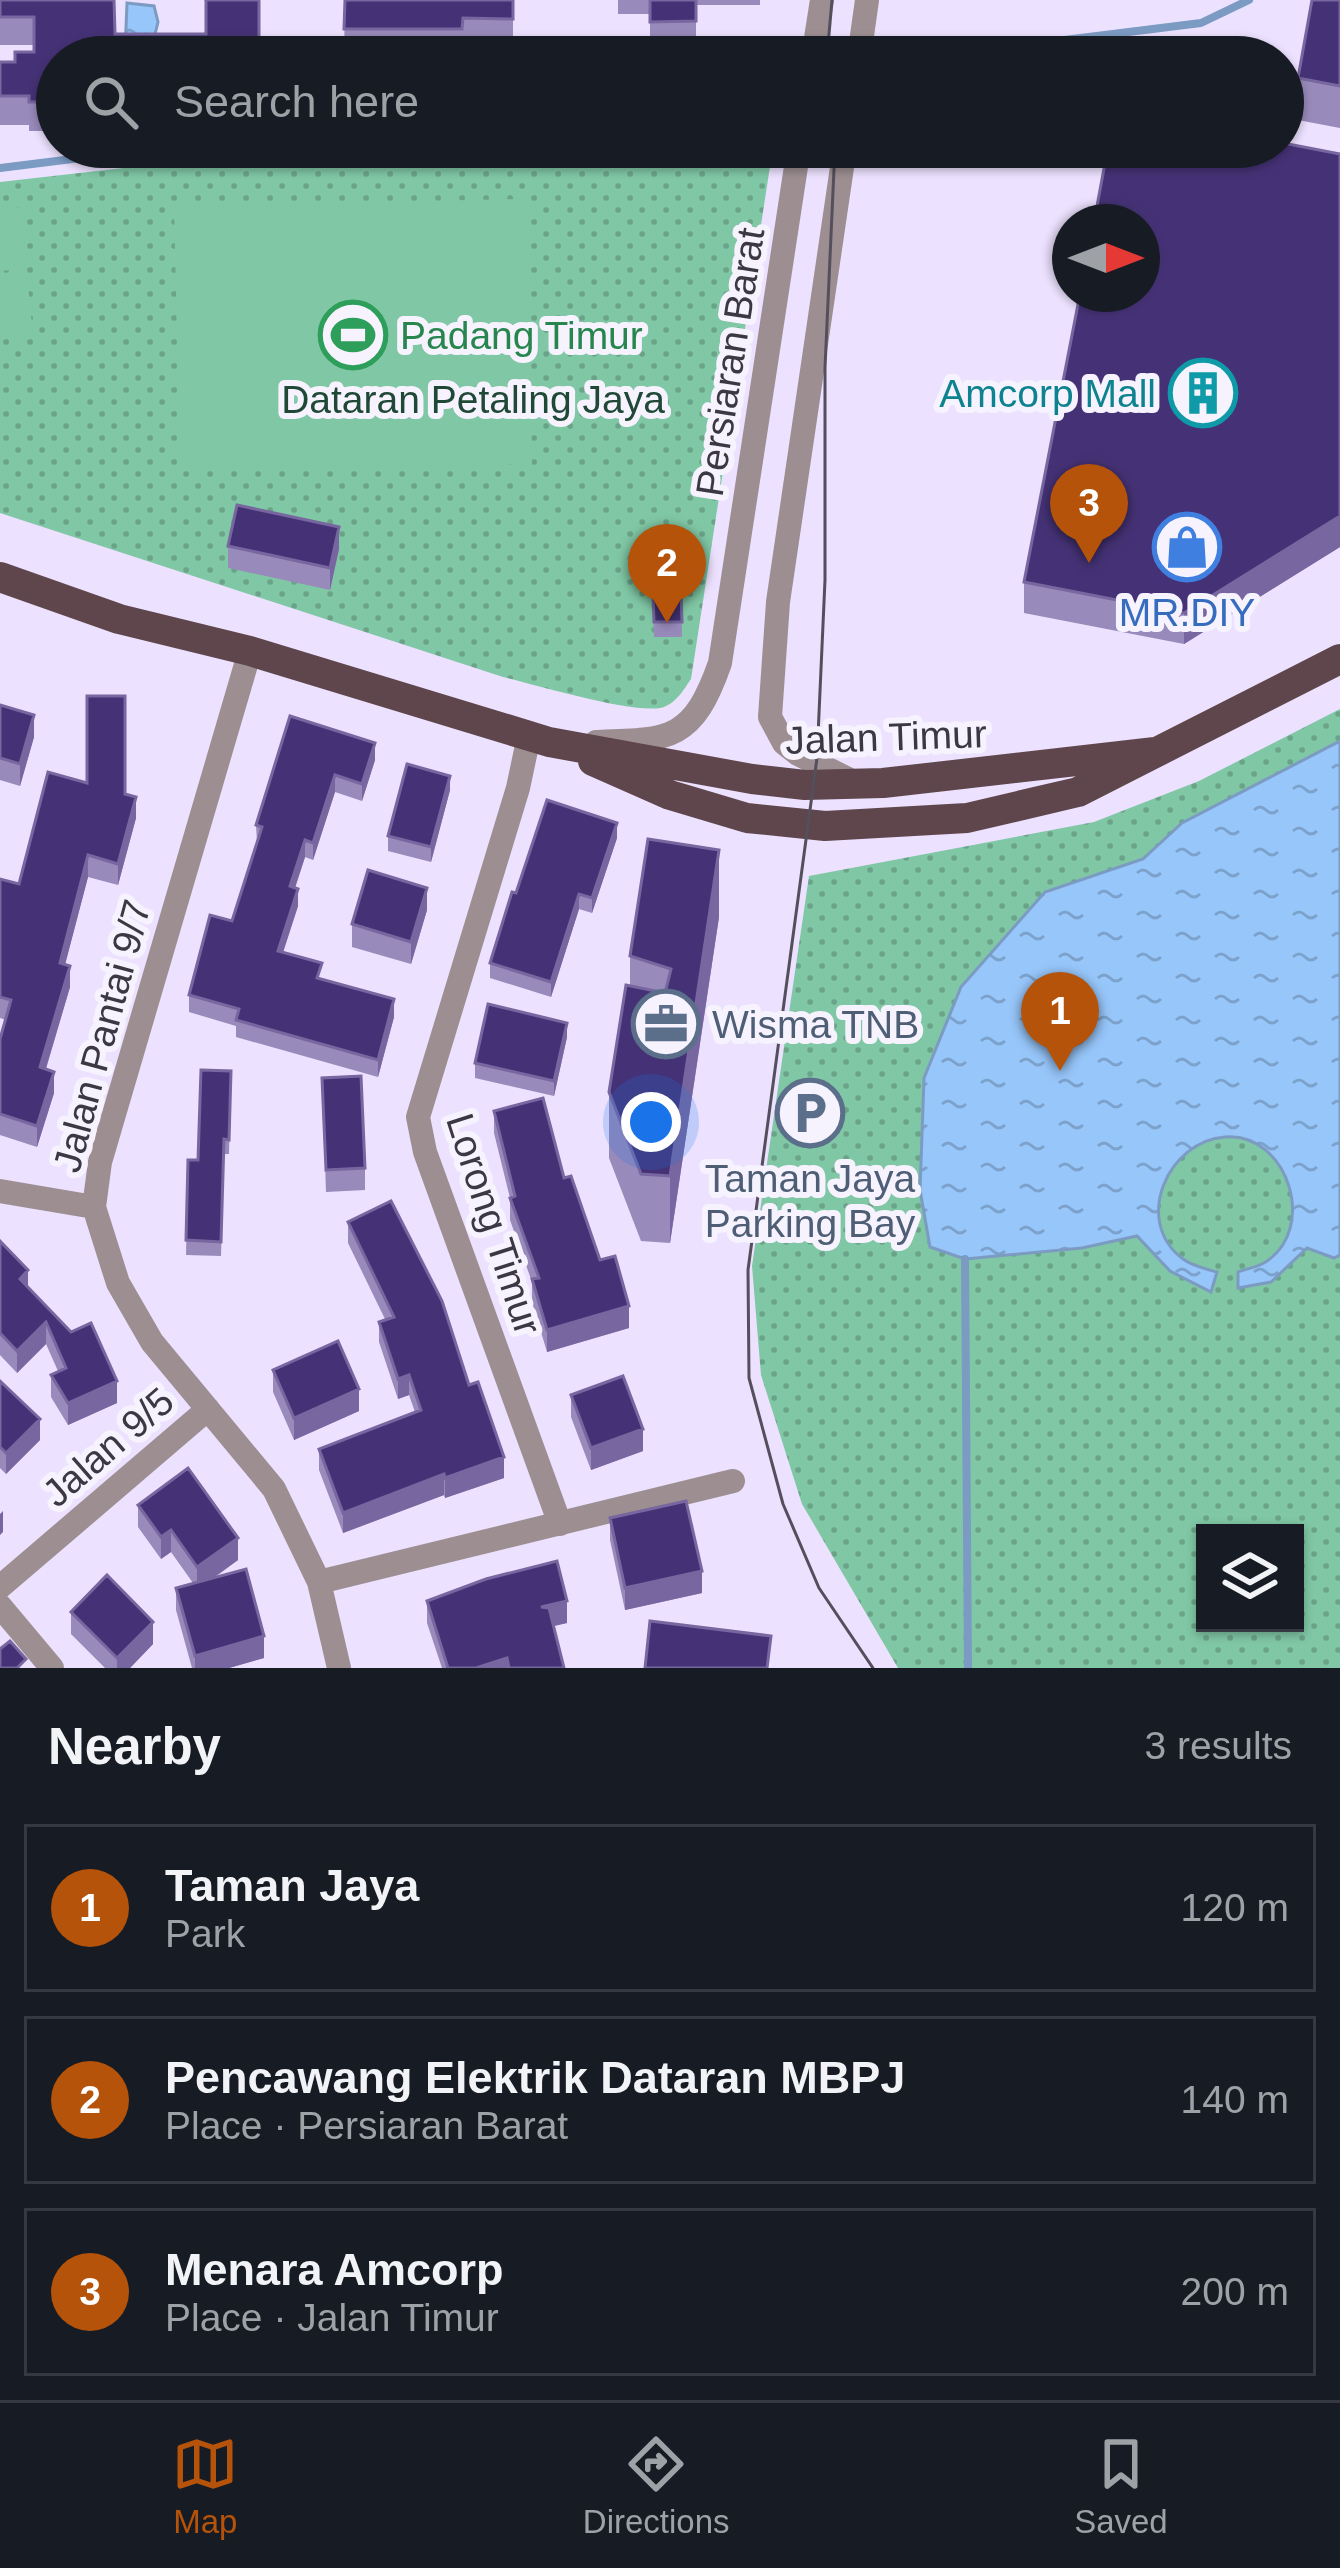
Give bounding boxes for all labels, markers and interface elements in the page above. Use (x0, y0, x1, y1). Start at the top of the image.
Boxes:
search box (36, 36, 1304, 168)
icon: search (78, 69, 144, 135)
text: Search here (174, 76, 419, 127)
north arrow (1052, 204, 1160, 312)
street label: Persiaran Barat (688, 225, 772, 499)
sports icon: Padang Timur (318, 300, 388, 370)
place label: Padang Timur (400, 314, 643, 357)
building icon: Amcorp Mall (1168, 358, 1238, 428)
place label: Amcorp Mall (939, 372, 1156, 415)
park label: Dataran Petaling Jaya (281, 378, 665, 421)
pin: 3 (1050, 464, 1128, 563)
shop icon: MR.DIY (1152, 512, 1222, 582)
pin: 2 (628, 524, 706, 623)
place label: MR.DIY (1119, 591, 1255, 634)
street label: Jalan Timur (785, 712, 987, 762)
street label: Jalan Pantai 9/7 (45, 895, 159, 1177)
pin: 1 (1021, 972, 1099, 1071)
office icon: Wisma TNB (631, 989, 701, 1059)
place label: Wisma TNB (712, 1003, 919, 1046)
parking icon: Taman Jaya Parking Bay (775, 1078, 845, 1148)
your location (621, 1092, 681, 1152)
street label: Lorong Timur (438, 1108, 550, 1340)
place label: Taman Jaya Parking Bay (705, 1157, 916, 1245)
street label: Jalan 9/5 (34, 1379, 182, 1515)
map controls (1196, 1524, 1304, 1632)
button: layers (1196, 1524, 1304, 1632)
text: Nearby (48, 1718, 221, 1775)
text: 3 results (1145, 1724, 1292, 1767)
text: Taman Jaya (165, 1860, 419, 1911)
text: 1 (79, 1886, 101, 1929)
text: 120 m (1181, 1886, 1289, 1929)
text: Park (165, 1912, 245, 1955)
text: Pencawang Elektrik Dataran MBPJ (165, 2052, 905, 2103)
text: 2 (79, 2078, 101, 2121)
text: 140 m (1181, 2078, 1289, 2121)
text: Place · Persiaran Barat (165, 2104, 568, 2147)
text: Menara Amcorp (165, 2244, 503, 2295)
text: 3 (79, 2270, 101, 2313)
text: 200 m (1181, 2270, 1289, 2313)
text: Place · Jalan Timur (165, 2296, 499, 2339)
tab: Map (172, 2431, 238, 2541)
tab: Directions (583, 2431, 730, 2541)
tab: Saved (1074, 2431, 1168, 2541)

